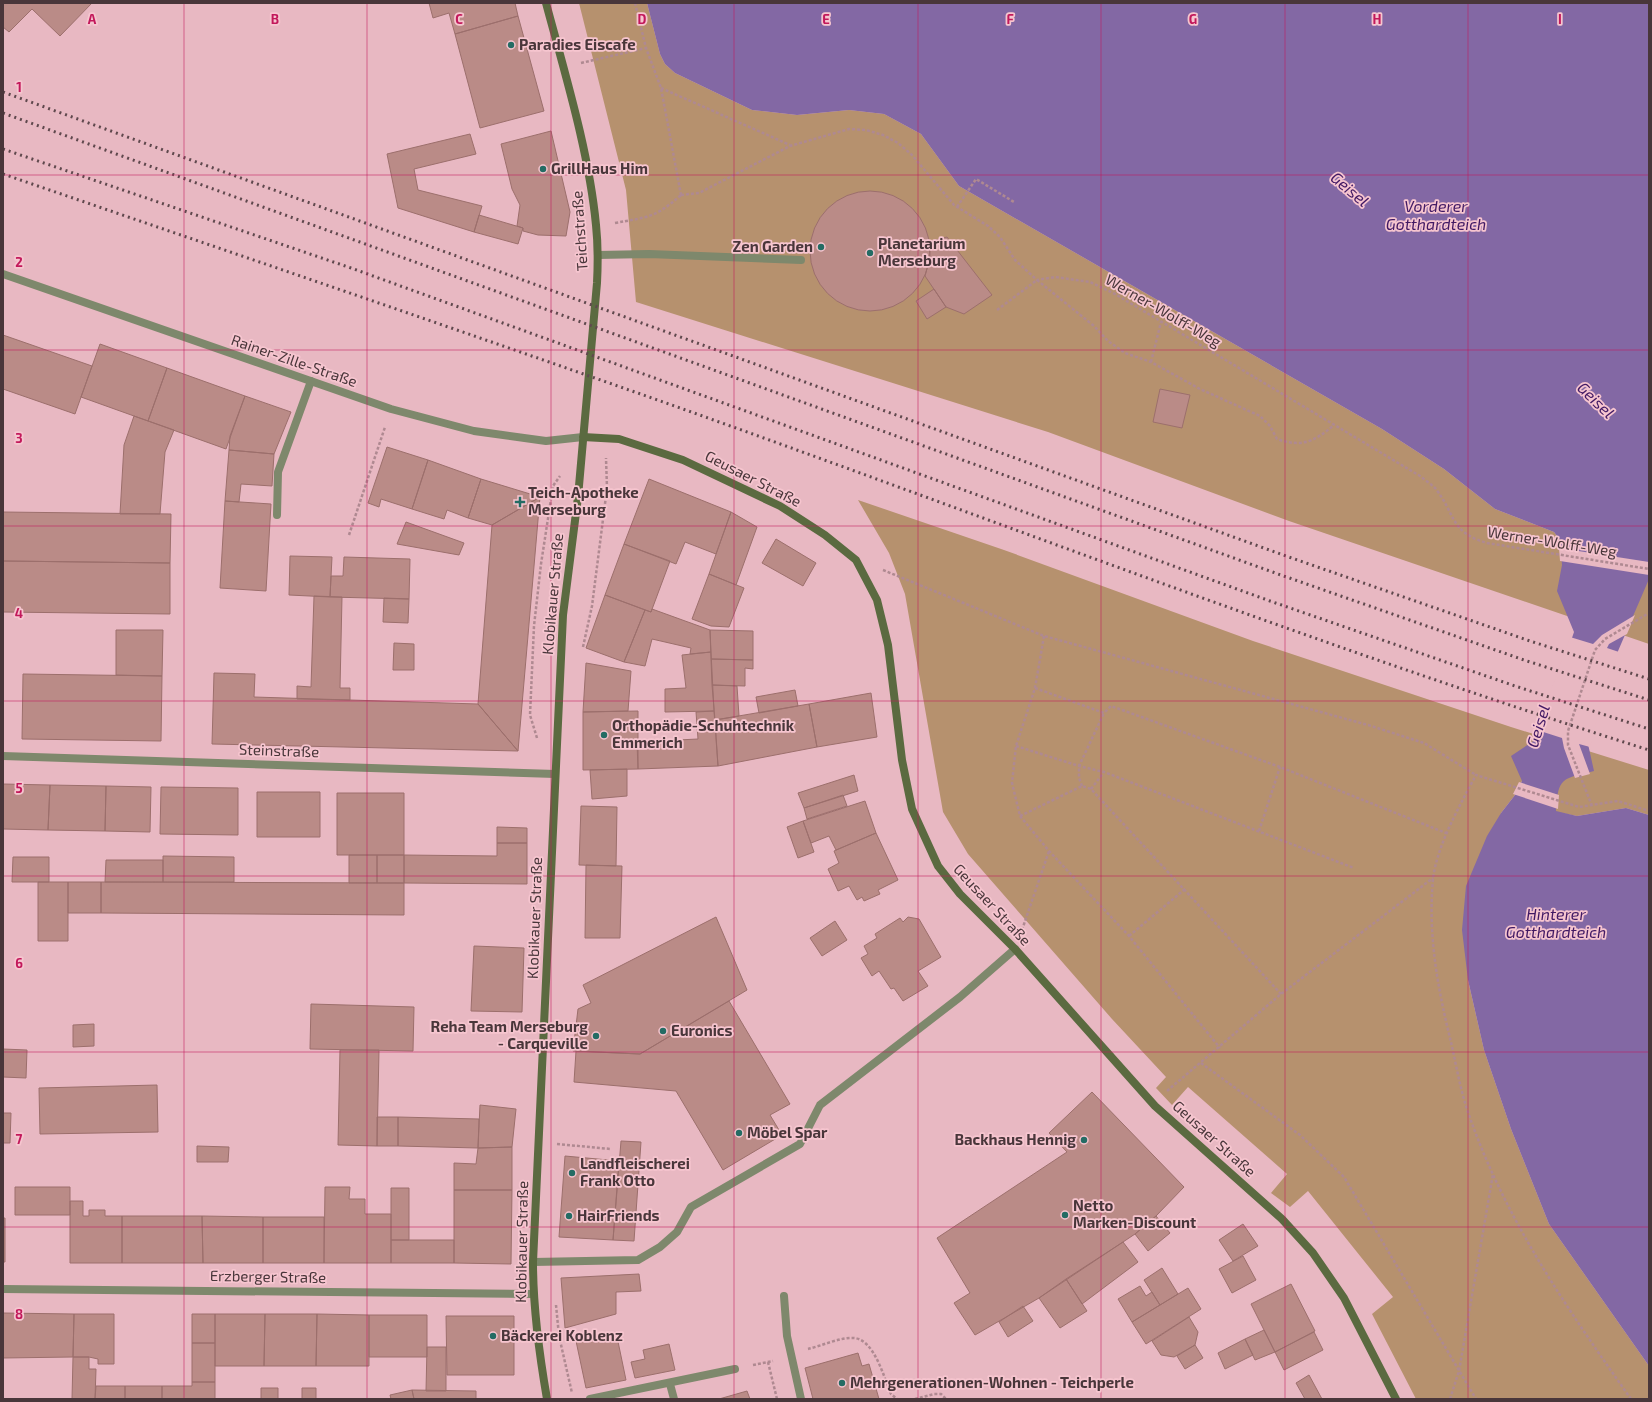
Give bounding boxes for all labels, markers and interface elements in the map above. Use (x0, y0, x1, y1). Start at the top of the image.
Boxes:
text: A (88, 11, 97, 27)
text: B (271, 11, 279, 27)
text: C (455, 11, 463, 27)
text: D (638, 11, 647, 27)
text: E (822, 11, 830, 27)
text: F (1006, 11, 1014, 27)
text: G (1189, 11, 1197, 27)
text: H (1373, 11, 1382, 27)
text: I (1558, 11, 1562, 27)
place label: Paradies Eiscafe (519, 35, 636, 53)
marker: Paradies Eiscafe (506, 40, 516, 50)
text: 1 (16, 79, 22, 95)
place label: GrillHaus Him (551, 159, 648, 177)
marker: GrillHaus Him (538, 164, 548, 174)
water label: Geisel (1327, 167, 1373, 210)
street label: Teichstraße (567, 190, 591, 272)
water label: Vorderer Gotthardteich (1386, 196, 1486, 233)
place label: Planetarium Merseburg (878, 234, 966, 269)
place label: Zen Garden (732, 237, 813, 255)
marker: Zen Garden (816, 242, 826, 252)
marker: Planetarium Merseburg (865, 248, 875, 258)
text: 2 (15, 254, 23, 270)
street label: Werner-Wolff-Weg (1102, 270, 1225, 351)
street label: Rainer-Zille-Straße (229, 330, 360, 390)
water label: Geisel (1574, 378, 1619, 422)
text: 3 (15, 430, 23, 446)
street label: Geusaer Straße (702, 446, 805, 510)
place label: Teich-Apotheke Merseburg (528, 483, 639, 518)
marker: Teich-Apotheke Merseburg (515, 497, 525, 507)
street label: Werner-Wolff-Weg (1486, 522, 1619, 560)
street label: Klobikauer Straße (538, 532, 566, 656)
text: 4 (15, 605, 23, 621)
water label: Geisel (1522, 702, 1553, 750)
place label: Orthopädie-Schuhtechnik Emmerich (612, 716, 795, 751)
marker: Orthopädie-Schuhtechnik Emmerich (599, 730, 609, 740)
street label: Steinstraße (239, 740, 319, 760)
text: 5 (15, 780, 23, 796)
street label: Klobikauer Straße (523, 857, 545, 979)
street label: Geusaer Straße (950, 860, 1035, 949)
water label: Hinterer Gotthardteich (1506, 904, 1606, 941)
text: 6 (15, 955, 23, 971)
place label: Reha Team Merseburg - Carqueville (431, 1017, 588, 1052)
place label: Euronics (671, 1021, 732, 1039)
marker: Euronics (658, 1026, 668, 1036)
marker: Reha Team Merseburg - Carqueville (591, 1031, 601, 1041)
street label: Geusaer Straße (1169, 1096, 1260, 1180)
place label: Möbel Spar (747, 1123, 828, 1141)
marker: Möbel Spar (734, 1128, 744, 1138)
place label: Backhaus Hennig (954, 1130, 1076, 1148)
text: 7 (16, 1131, 23, 1147)
marker: Backhaus Hennig (1079, 1135, 1089, 1145)
place label: Landfleischerei Frank Otto (580, 1154, 690, 1189)
marker: Landfleischerei Frank Otto (567, 1168, 577, 1178)
street label: Klobikauer Straße (511, 1181, 531, 1303)
place label: Netto Marken-Discount (1073, 1196, 1196, 1231)
place label: HairFriends (577, 1206, 660, 1224)
marker: Netto Marken-Discount (1060, 1210, 1070, 1220)
marker: HairFriends (564, 1211, 574, 1221)
street label: Erzberger Straße (210, 1266, 326, 1286)
text: 8 (15, 1306, 23, 1322)
place label: Bäckerei Koblenz (501, 1326, 623, 1344)
marker: Bäckerei Koblenz (488, 1331, 498, 1341)
place label: Mehrgenerationen-Wohnen - Teichperle (850, 1373, 1134, 1391)
marker: Mehrgenerationen-Wohnen - Teichperle (837, 1378, 847, 1388)

